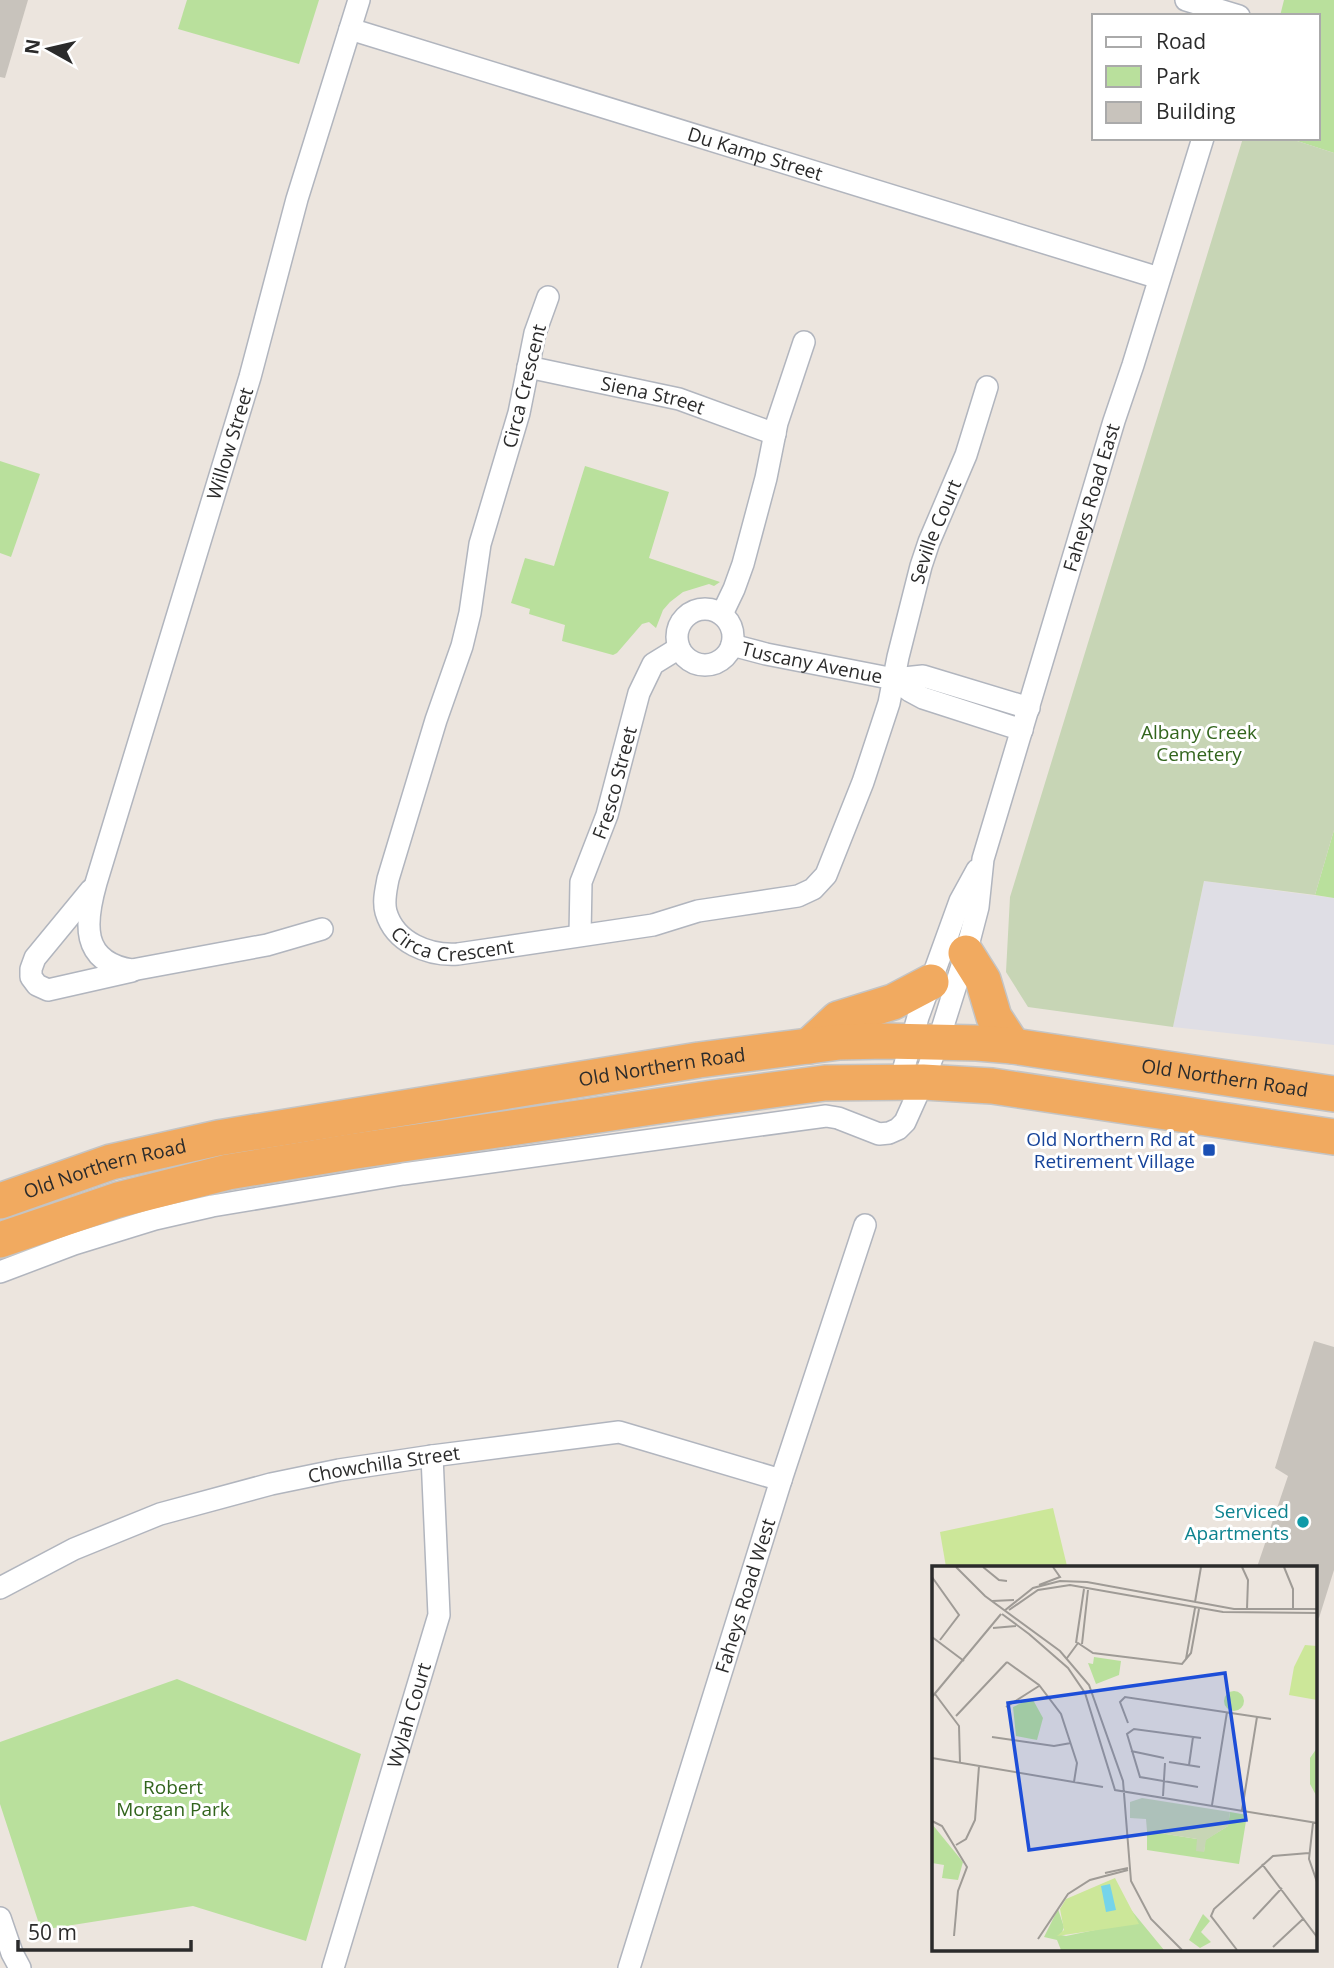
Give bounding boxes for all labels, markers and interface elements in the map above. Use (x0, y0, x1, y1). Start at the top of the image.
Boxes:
north arrow (14, 14, 84, 84)
legend (1092, 14, 1320, 140)
text: Road (1156, 27, 1206, 55)
text: N (18, 37, 46, 56)
text: Park (1156, 62, 1200, 90)
text: Building (1156, 97, 1235, 125)
street label: Du Kamp Street (685, 121, 826, 187)
street label: Circa Crescent (496, 321, 552, 451)
street label: Siena Street (599, 370, 709, 420)
street label: Willow Street (200, 384, 259, 503)
street label: Faheys Road East (1057, 420, 1126, 575)
street label: Seville Court (904, 475, 967, 587)
street label: Tuscany Avenue (739, 635, 885, 689)
park label: Albany Creek Cemetery (1141, 719, 1257, 767)
street label: Fresco Street (586, 723, 643, 843)
street label: Circa Crescent (385, 920, 516, 967)
street label: Old Northern Road (577, 1041, 747, 1092)
street label: Old Northern Road (1140, 1052, 1310, 1103)
place label: Old Northern Rd at Retirement Village (1026, 1126, 1195, 1174)
street label: Old Northern Road (20, 1133, 189, 1205)
marker: Old Northern Rd at Retirement Village (1201, 1142, 1217, 1158)
street label: Chowchilla Street (305, 1440, 461, 1489)
place label: Serviced Apartments (1185, 1498, 1289, 1546)
marker: Serviced Apartments (1295, 1514, 1311, 1530)
street label: Faheys Road West (709, 1515, 781, 1676)
inset map (932, 1566, 1316, 1951)
street label: Wylah Court (381, 1659, 437, 1771)
park label: Robert Morgan Park (116, 1774, 230, 1822)
scale bar (18, 1909, 191, 1953)
text: 50 m (28, 1918, 77, 1946)

